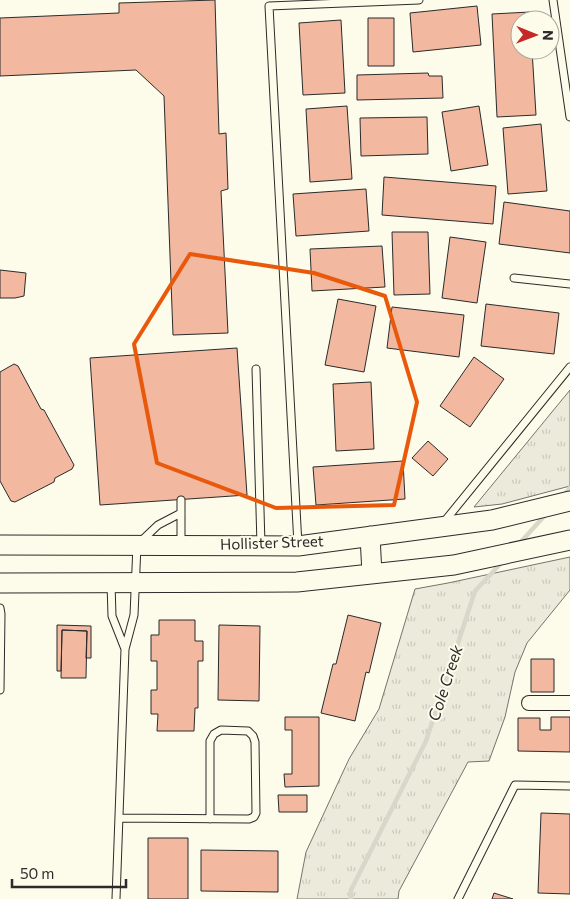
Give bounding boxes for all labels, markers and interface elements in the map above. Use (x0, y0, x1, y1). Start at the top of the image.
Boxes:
north arrow (510, 10, 560, 60)
text: N (540, 30, 557, 41)
street label: Hollister Street (220, 531, 324, 553)
water label: Cole Creek (423, 642, 466, 723)
scale bar (12, 856, 126, 888)
text: 50 m (20, 864, 54, 882)

